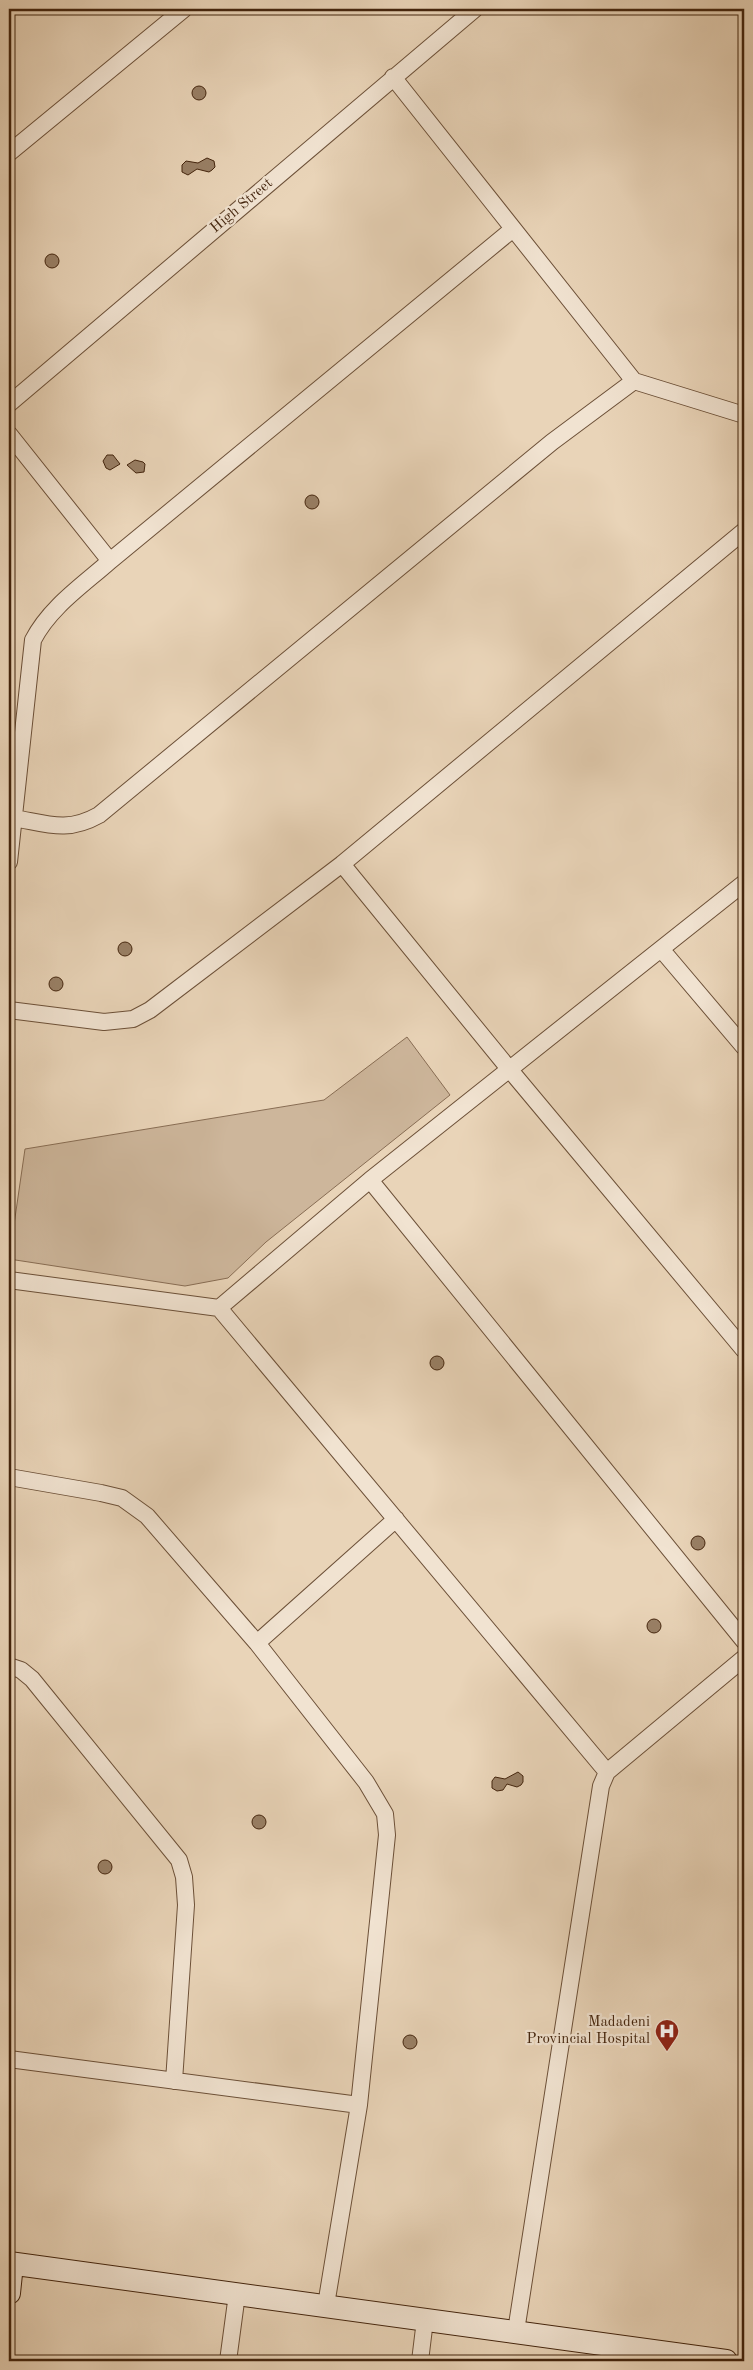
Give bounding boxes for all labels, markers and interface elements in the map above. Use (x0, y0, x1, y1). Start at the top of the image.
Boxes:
street label: High Street (208, 176, 276, 236)
place label: Madadeni Provincial Hospital (526, 2015, 650, 2047)
hospital icon: Madadeni Provincial Hospital (654, 2018, 680, 2052)

